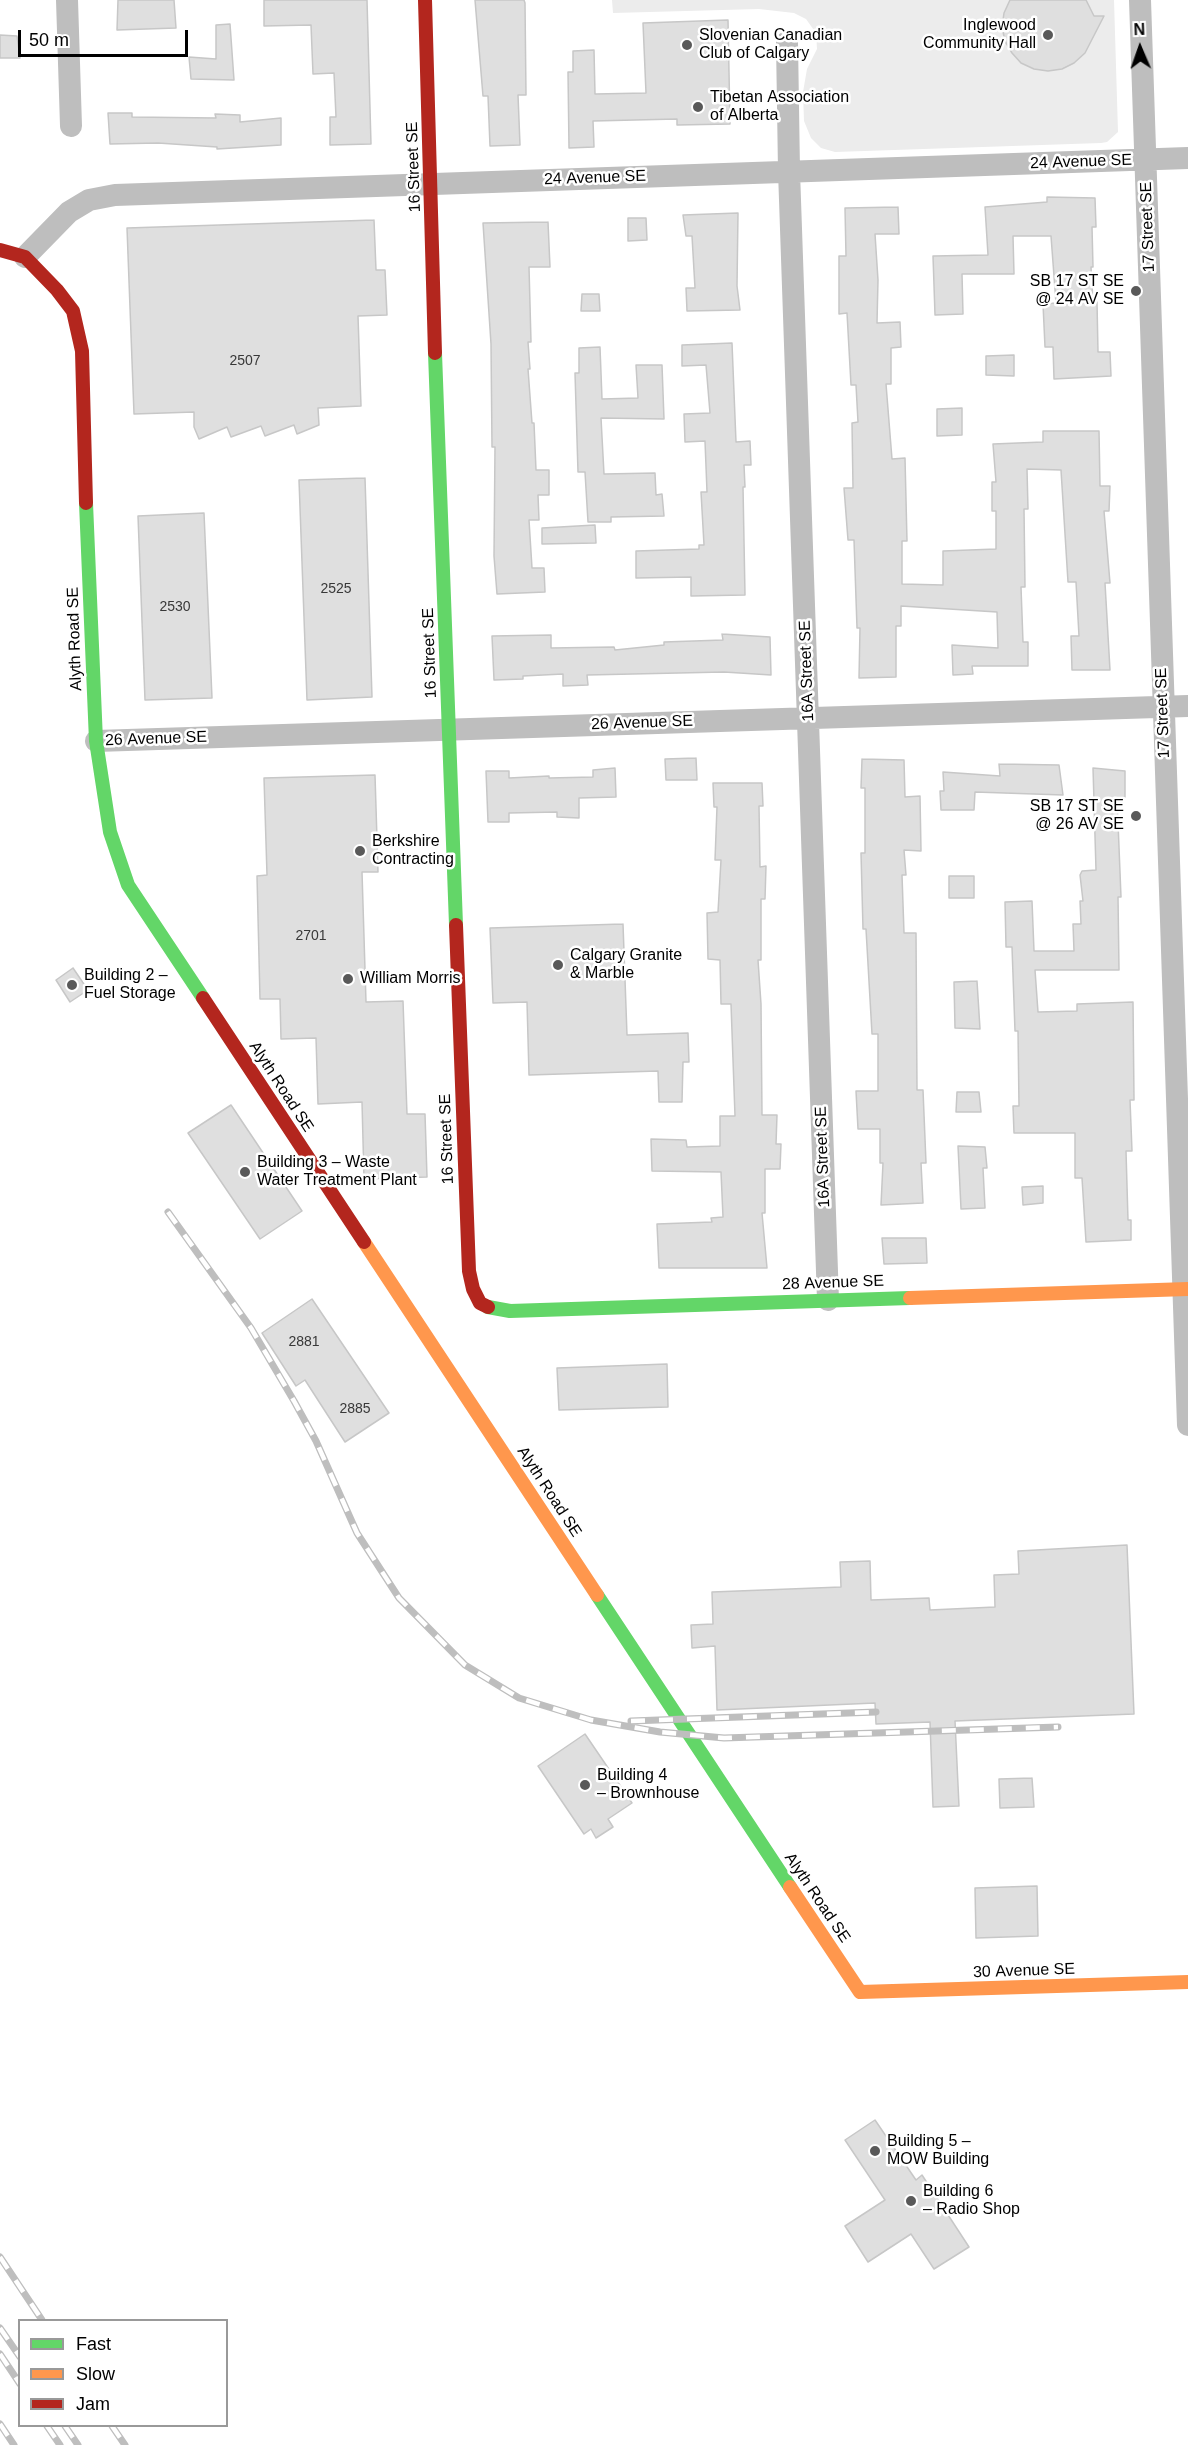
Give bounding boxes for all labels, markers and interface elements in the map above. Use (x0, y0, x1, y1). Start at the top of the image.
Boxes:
place label: Inglewood Community Hall (923, 16, 1036, 54)
scale bar (21, 18, 190, 56)
north arrow (1110, 18, 1170, 78)
text: N (1133, 21, 1145, 38)
place label: Slovenian Canadian Club of Calgary (699, 26, 842, 64)
marker: Inglewood Community Hall (1041, 28, 1055, 42)
text: 50 m (29, 30, 69, 50)
marker: Slovenian Canadian Club of Calgary (680, 38, 694, 52)
place label: Tibetan Association of Alberta (710, 88, 849, 126)
marker: Tibetan Association of Alberta (691, 100, 705, 114)
street label: 16 Street SE (403, 121, 425, 213)
street label: 24 Avenue SE (1030, 151, 1132, 173)
street label: 24 Avenue SE (544, 167, 646, 189)
street label: 17 Street SE (1137, 181, 1159, 273)
place label: SB 17 ST SE @ 24 AV SE (1030, 272, 1124, 310)
marker: SB 17 ST SE @ 24 AV SE (1129, 284, 1143, 298)
house number: 2507 (229, 353, 261, 369)
house number: 2525 (320, 581, 352, 597)
street label: Alyth Road SE (64, 587, 86, 691)
house number: 2530 (159, 599, 191, 615)
street label: 16 Street SE (419, 607, 441, 699)
street label: 16A Street SE (796, 620, 818, 722)
street label: 17 Street SE (1152, 667, 1174, 759)
street label: 26 Avenue SE (591, 712, 693, 734)
street label: 26 Avenue SE (105, 728, 207, 750)
place label: SB 17 ST SE @ 26 AV SE (1030, 797, 1124, 835)
marker: SB 17 ST SE @ 26 AV SE (1129, 809, 1143, 823)
place label: Berkshire Contracting (372, 832, 454, 870)
marker: Berkshire Contracting (353, 844, 367, 858)
house number: 2701 (295, 928, 327, 944)
place label: Calgary Granite & Marble (570, 946, 682, 984)
marker: Calgary Granite & Marble (551, 958, 565, 972)
place label: Building 2 – Fuel Storage (84, 966, 176, 1004)
place label: William Morris (360, 969, 460, 989)
marker: William Morris (341, 972, 355, 986)
marker: Building 2 – Fuel Storage (65, 978, 79, 992)
street label: Alyth Road SE (245, 1038, 317, 1136)
street label: 16 Street SE (436, 1093, 458, 1185)
street label: 16A Street SE (812, 1106, 834, 1208)
place label: Building 3 – Waste Water Treatment Plant (257, 1153, 417, 1191)
marker: Building 3 – Waste Water Treatment Plant (238, 1165, 252, 1179)
street label: 28 Avenue SE (782, 1272, 884, 1294)
house number: 2881 (288, 1334, 320, 1350)
house number: 2885 (339, 1401, 371, 1417)
street label: Alyth Road SE (513, 1443, 585, 1541)
place label: Building 4 – Brownhouse (597, 1766, 699, 1804)
marker: Building 4 – Brownhouse (578, 1778, 592, 1792)
street label: Alyth Road SE (780, 1849, 854, 1947)
street label: 30 Avenue SE (973, 1960, 1075, 1982)
place label: Building 5 – MOW Building (887, 2132, 989, 2170)
marker: Building 5 – MOW Building (868, 2144, 882, 2158)
place label: Building 6 – Radio Shop (923, 2182, 1020, 2220)
marker: Building 6 – Radio Shop (904, 2194, 918, 2208)
legend (18, 2319, 228, 2427)
text: Fast (76, 2334, 111, 2354)
text: Slow (76, 2364, 115, 2384)
text: Jam (76, 2394, 110, 2414)

